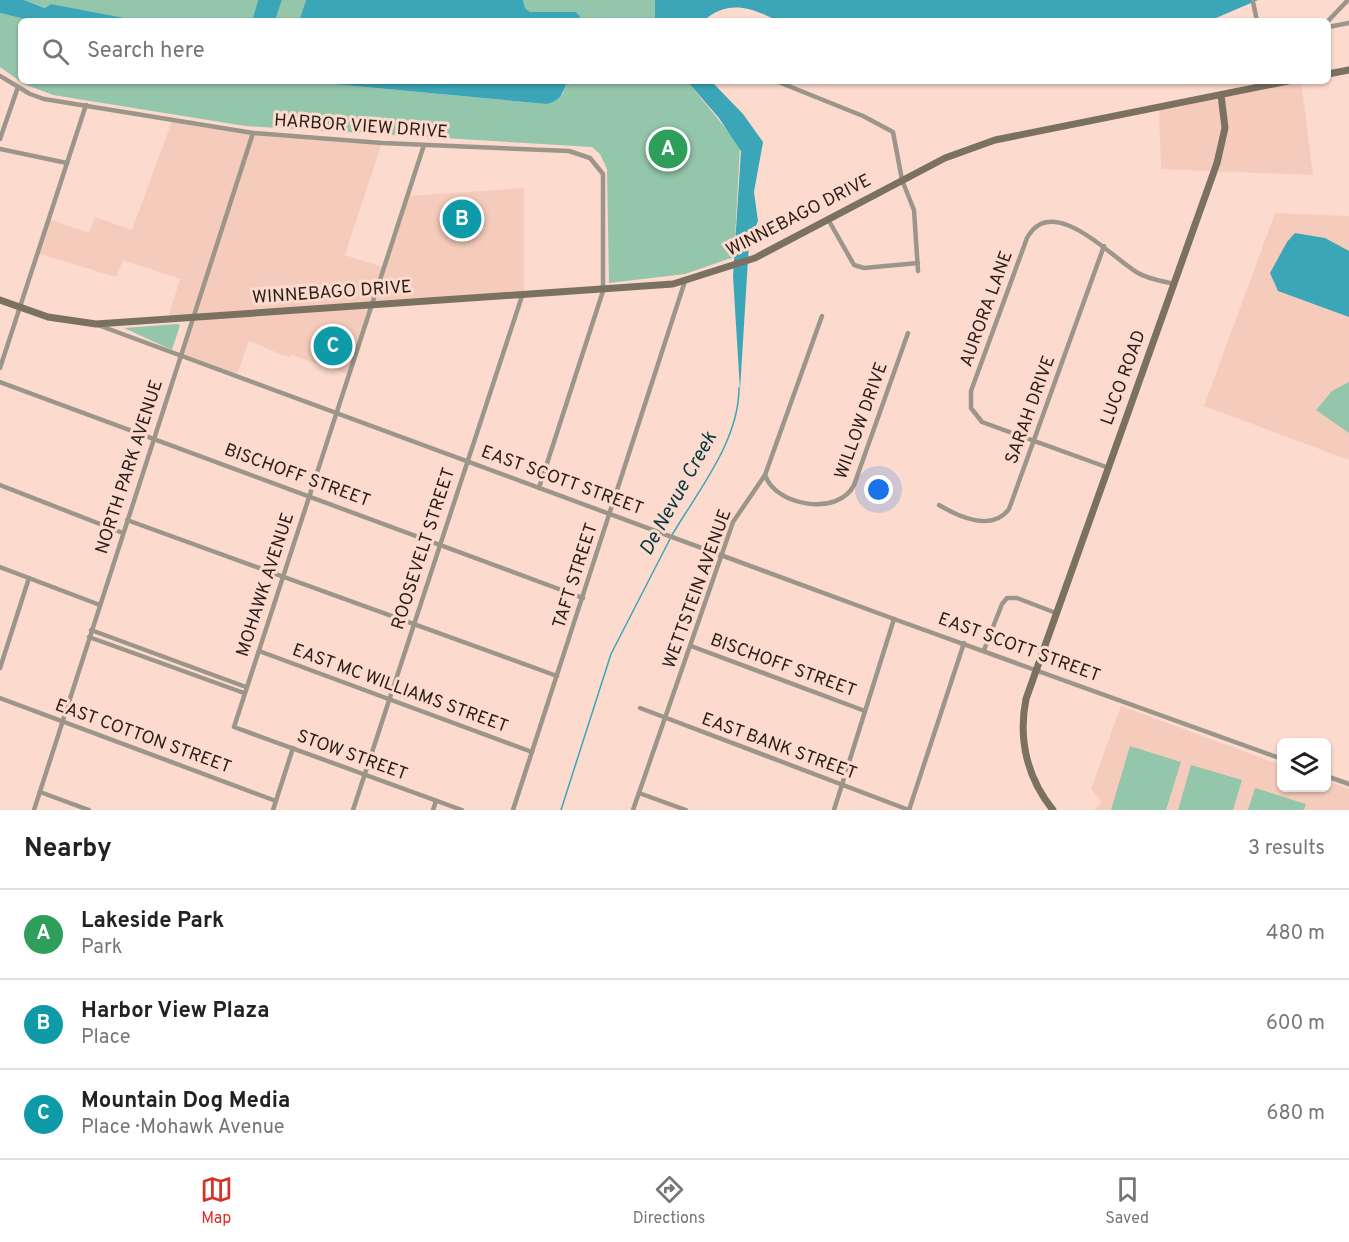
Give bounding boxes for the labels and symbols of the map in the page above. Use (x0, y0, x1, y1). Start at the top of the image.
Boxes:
street label: HARBOR VIEW DRIVE (273, 109, 449, 145)
pin: A (648, 126, 688, 172)
street label: WINNEBAGO DRIVE (723, 169, 875, 263)
pin: B (442, 196, 482, 242)
street label: AURORA LANE (955, 248, 1019, 370)
street label: WINNEBAGO DRIVE (252, 276, 412, 310)
pin: C (314, 324, 352, 368)
street label: LUCO ROAD (1096, 327, 1152, 429)
street label: SARAH DRIVE (1001, 353, 1061, 467)
street label: WILLOW DRIVE (830, 359, 894, 483)
street label: NORTH PARK AVENUE (91, 377, 169, 557)
water label: De Nevue Creek (634, 427, 724, 560)
street label: BISCHOFF STREET (221, 439, 373, 513)
street label: EAST SCOTT STREET (478, 441, 646, 521)
street label: ROOSEVELT STREET (387, 465, 461, 633)
your location (864, 475, 893, 504)
street label: WETTSTEIN AVENUE (658, 506, 738, 672)
street label: MOHAWK AVENUE (232, 510, 300, 660)
street label: TAFT STREET (548, 520, 604, 632)
street label: EAST SCOTT STREET (935, 608, 1103, 688)
street label: BISCHOFF STREET (707, 629, 859, 703)
street label: EAST MC WILLIAMS STREET (289, 639, 511, 739)
street label: EAST COTTON STREET (52, 694, 234, 780)
street label: EAST BANK STREET (698, 708, 860, 786)
street label: STOW STREET (293, 725, 411, 787)

